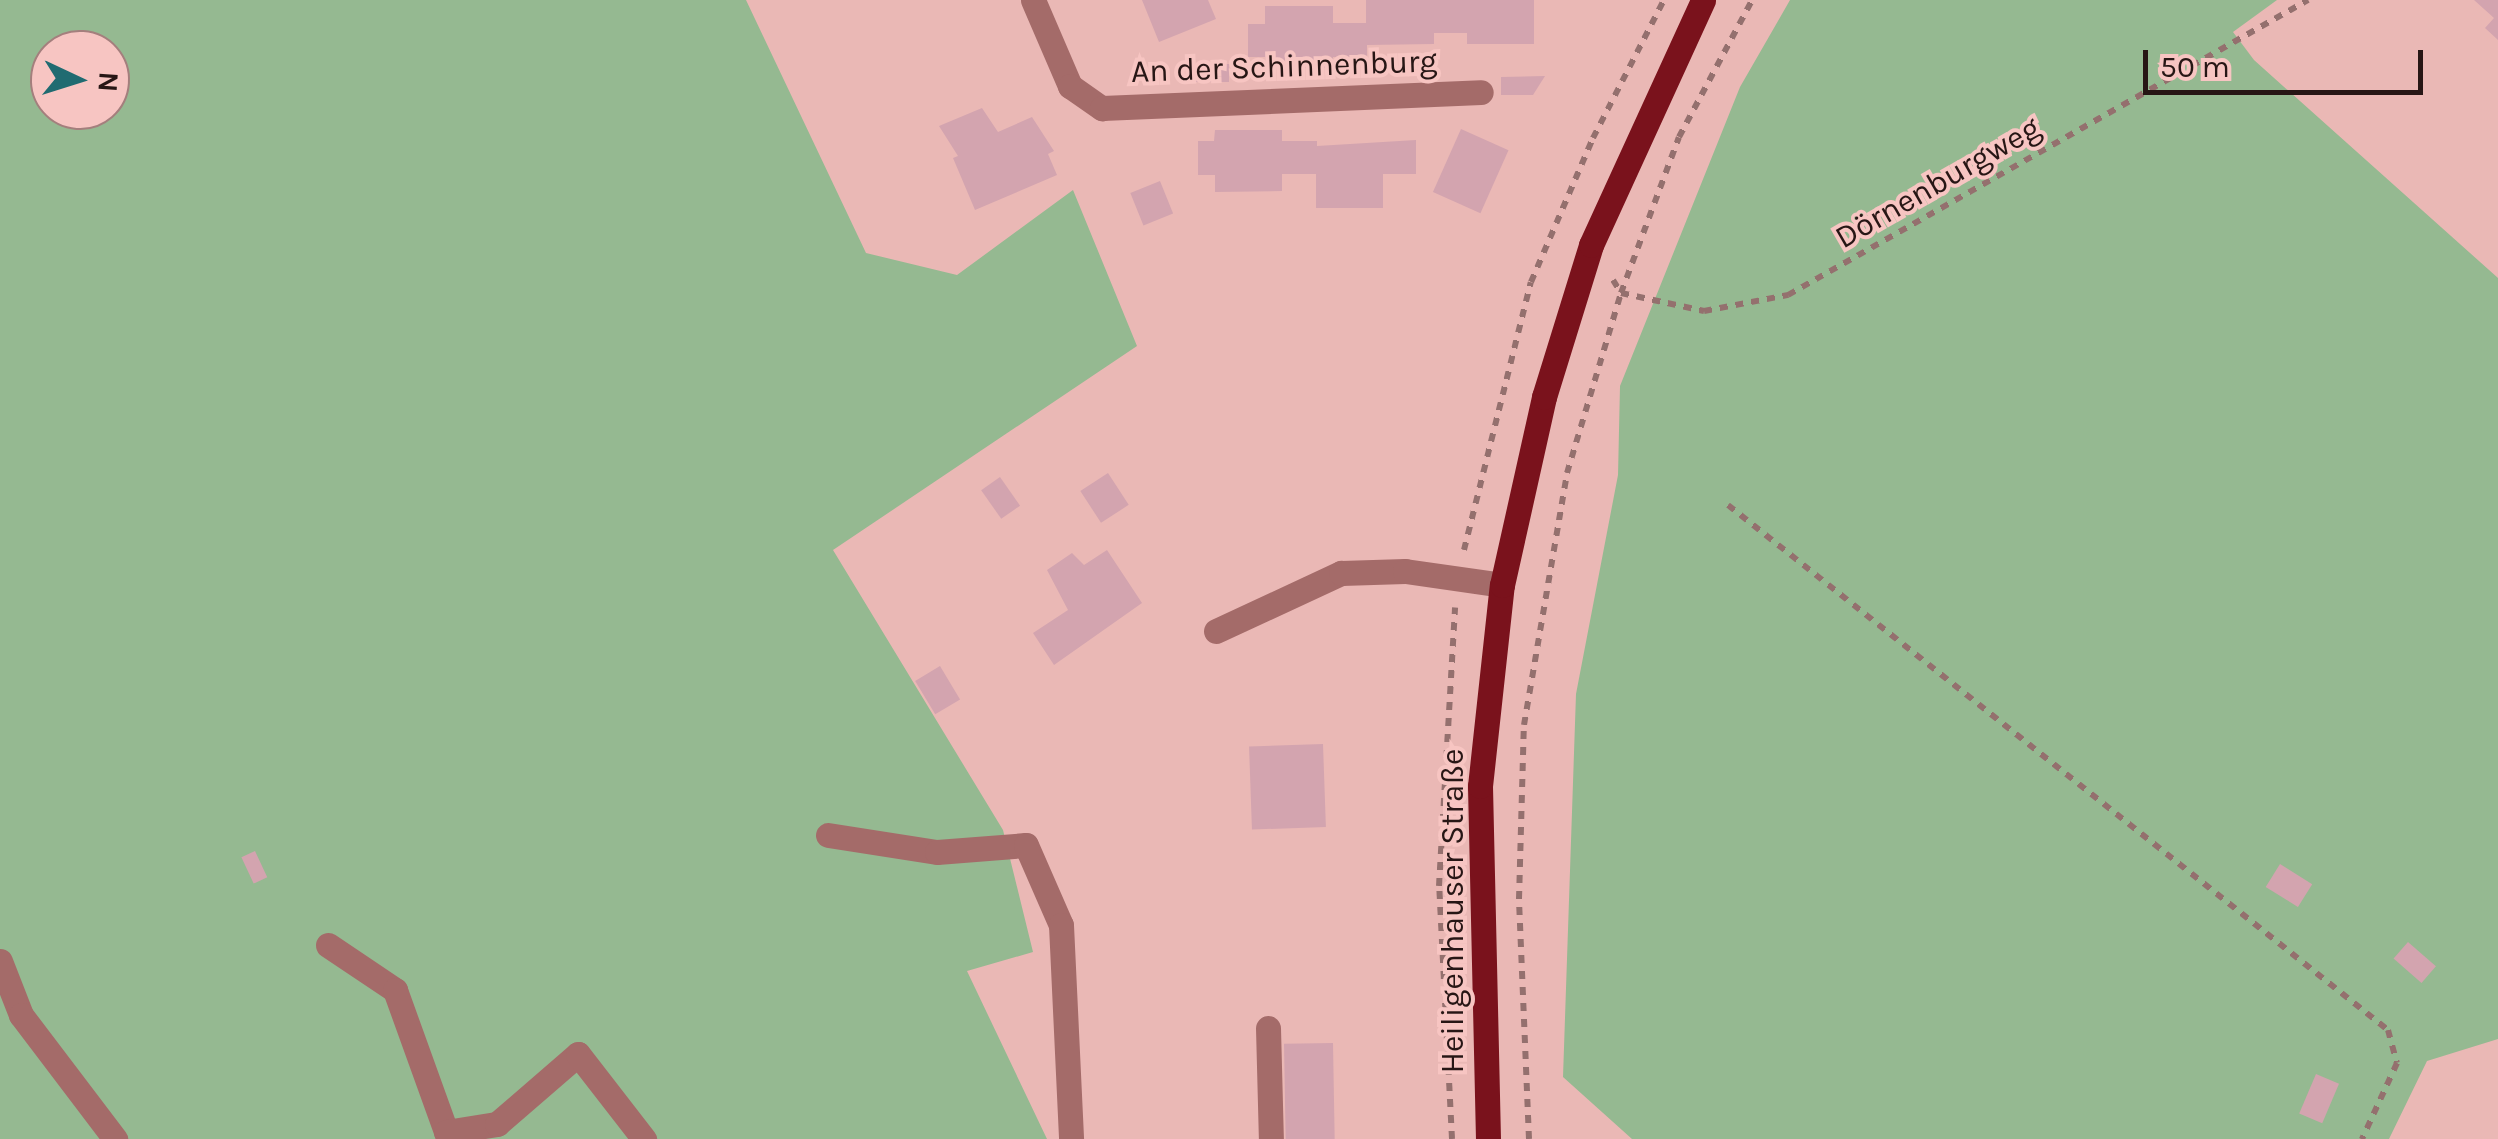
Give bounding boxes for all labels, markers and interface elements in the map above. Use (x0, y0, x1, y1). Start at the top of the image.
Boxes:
north arrow (30, 30, 130, 130)
scale bar (2148, 30, 2428, 92)
street label: An der Schinnenburg (1130, 42, 1438, 92)
text: 50 m (2160, 49, 2230, 85)
text: N (91, 71, 126, 93)
street label: Dörnenburgweg (1829, 109, 2047, 257)
street label: Heiligenhauser Straße (1434, 748, 1472, 1074)

